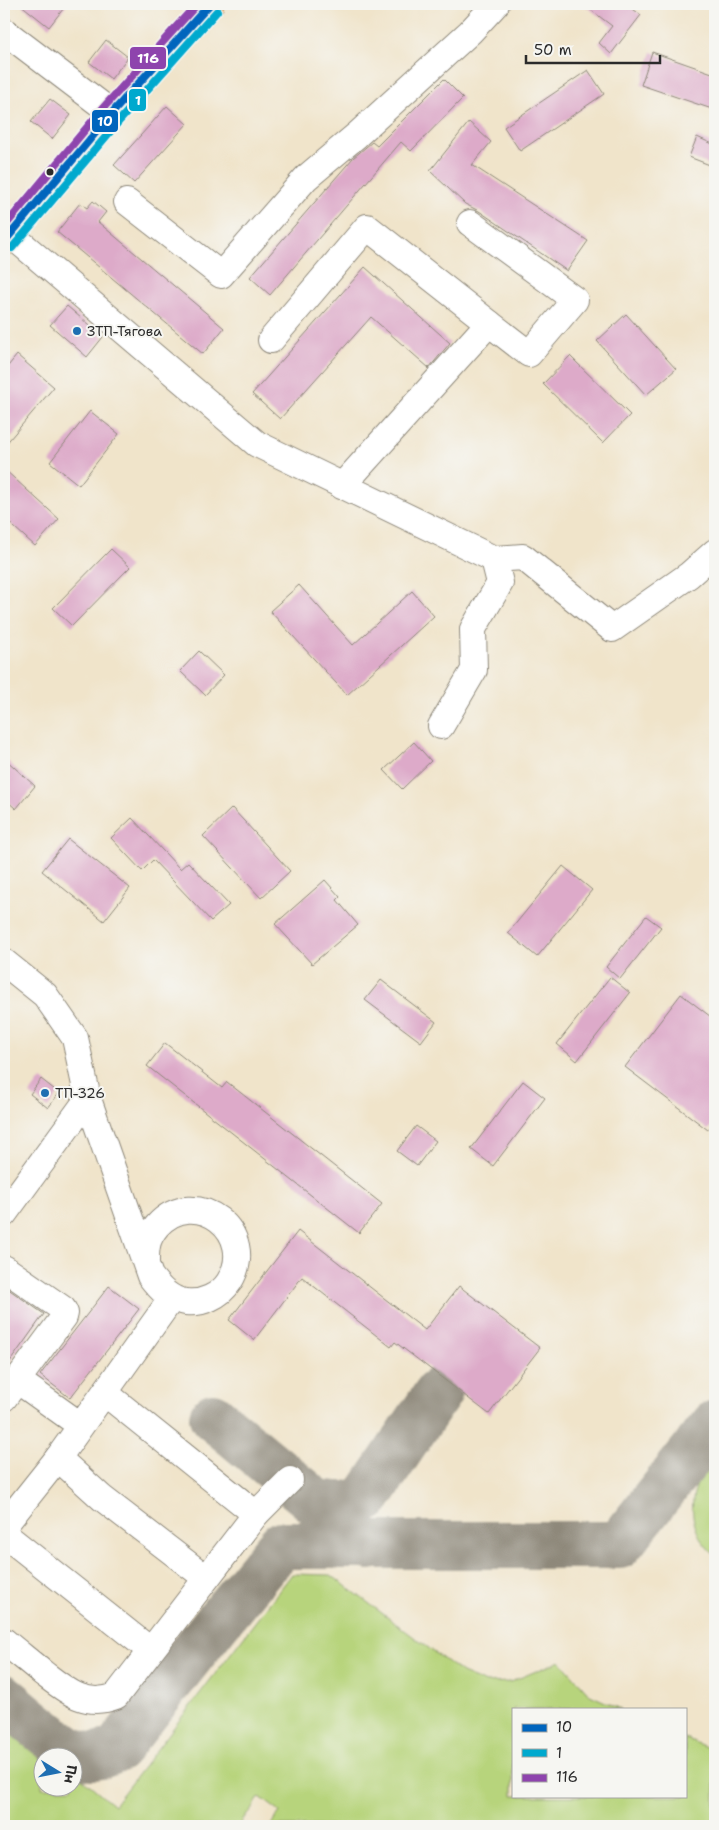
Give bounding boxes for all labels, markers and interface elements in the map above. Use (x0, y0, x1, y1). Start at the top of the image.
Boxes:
scale bar (526, 32, 660, 64)
text: 50 m (534, 40, 572, 60)
line badge: 116 (129, 46, 167, 70)
text: 116 (137, 49, 159, 67)
line badge: 1 (128, 88, 147, 112)
text: 1 (135, 91, 141, 109)
line badge: 10 (91, 109, 119, 133)
text: 10 (97, 112, 113, 130)
unlabelled marker (45, 167, 55, 177)
place label: ЗТП-Тягова (87, 322, 162, 340)
marker: ЗТП-Тягова (71, 325, 83, 337)
place label: ТП-326 (55, 1084, 105, 1102)
marker: ТП-326 (39, 1087, 51, 1099)
legend (512, 1708, 686, 1798)
text: 10 (556, 1717, 572, 1737)
text: 1 (556, 1743, 562, 1763)
north arrow (32, 1748, 82, 1798)
text: Пн (60, 1764, 81, 1785)
text: 116 (556, 1767, 578, 1787)

